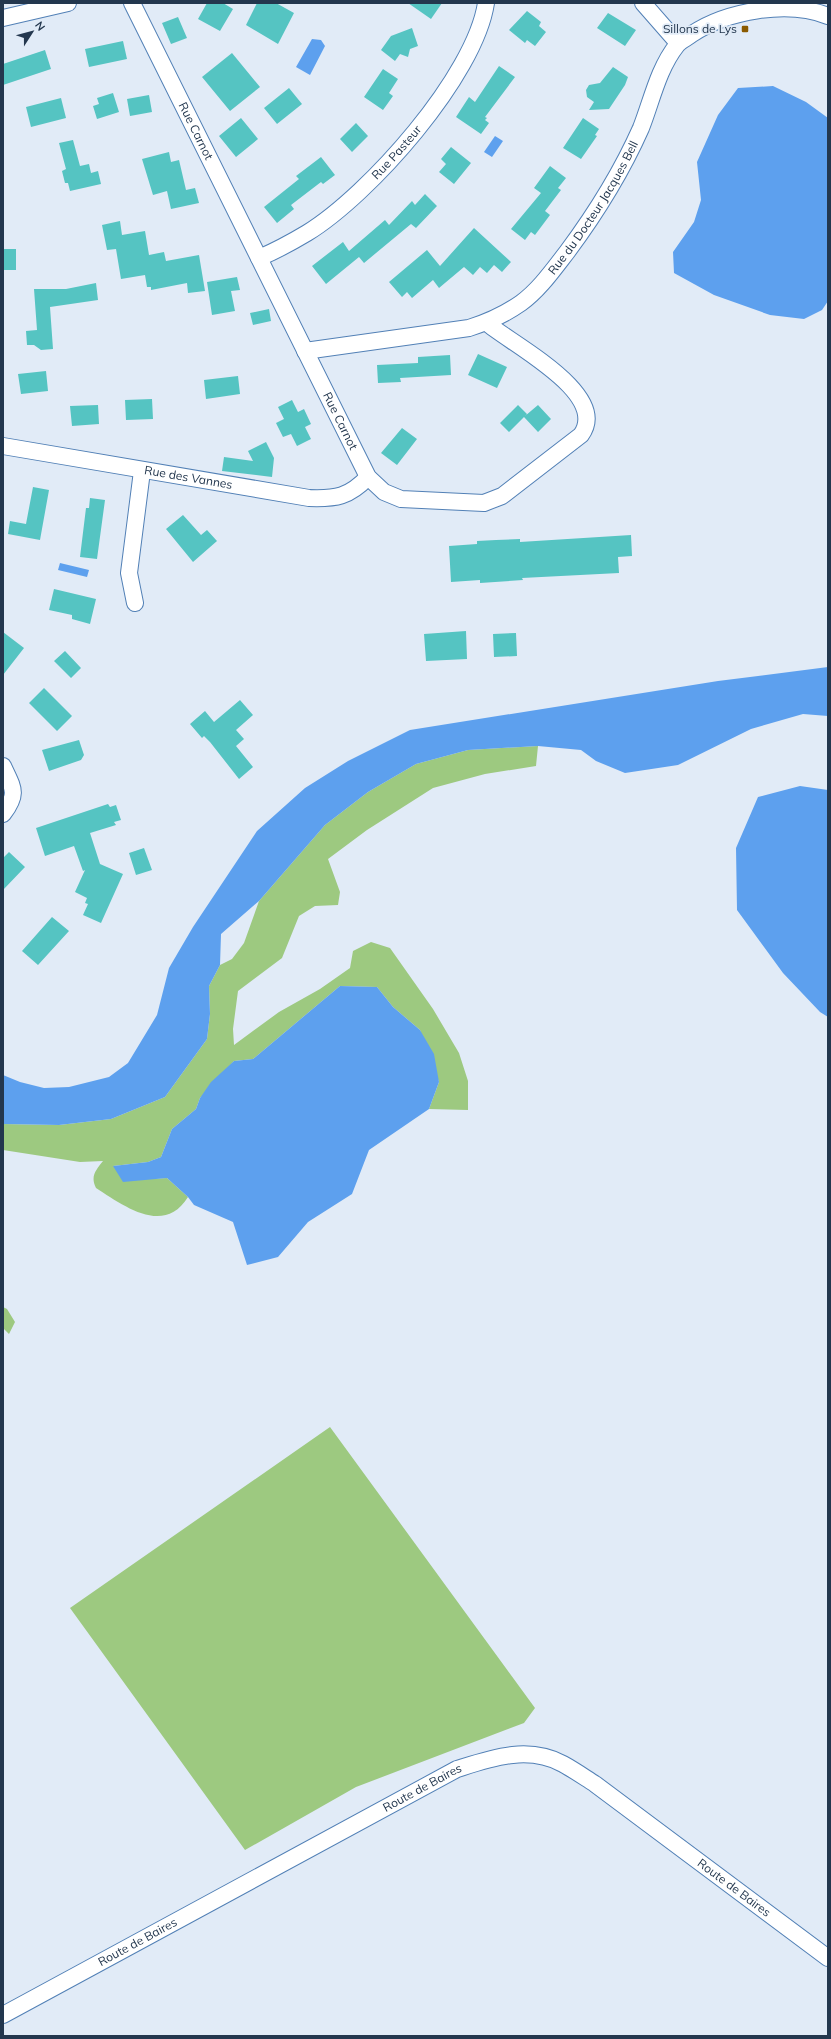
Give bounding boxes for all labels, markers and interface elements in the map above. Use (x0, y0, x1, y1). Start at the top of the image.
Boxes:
north arrow (12, 12, 52, 52)
text: N (32, 19, 48, 34)
place label: Sillons de Lys (663, 21, 737, 36)
marker: Sillons de Lys (740, 24, 750, 34)
street label: Rue Carnot (176, 99, 217, 162)
street label: Rue Pasteur (368, 122, 425, 182)
street label: Rue du Docteur Jacques Bell (544, 138, 641, 277)
street label: Rue Carnot (320, 389, 361, 452)
street label: Rue des Vannes (143, 462, 234, 492)
street label: Route de Baires (380, 1760, 463, 1815)
street label: Route de Baires (695, 1855, 774, 1920)
street label: Route de Baires (95, 1914, 179, 1969)

